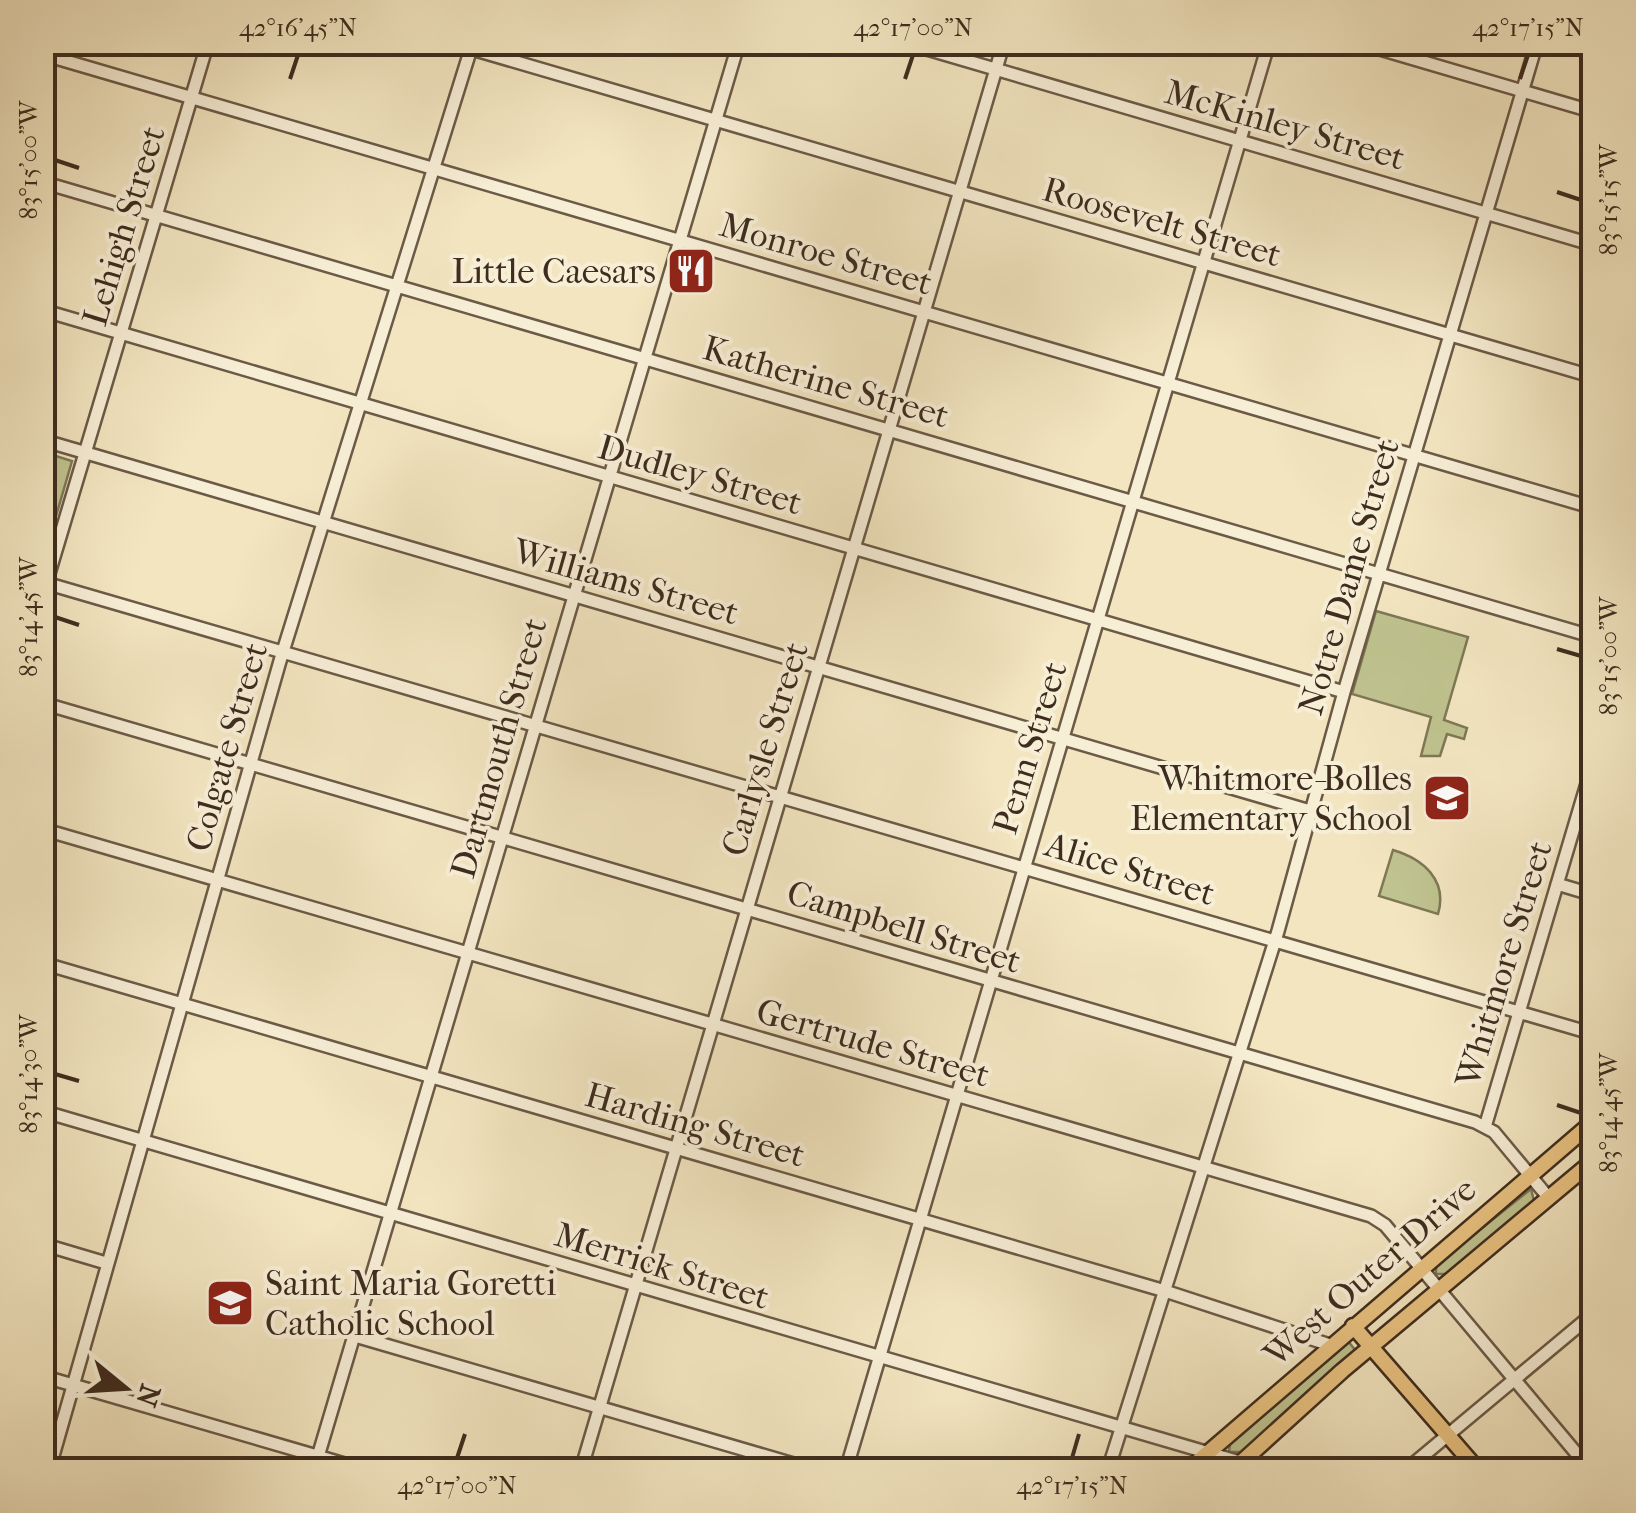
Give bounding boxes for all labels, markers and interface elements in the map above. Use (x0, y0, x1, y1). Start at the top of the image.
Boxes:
text: 42°16'45"N (239, 13, 357, 42)
text: 42°17'00"N (853, 13, 973, 42)
text: 42°17'15"N (1472, 13, 1584, 42)
street label: McKinley Street (1160, 71, 1410, 179)
text: 83°15'00"W (14, 99, 43, 219)
street label: Lehigh Street (74, 121, 174, 331)
text: 83°15'15"W (1594, 143, 1623, 255)
street label: Roosevelt Street (1038, 168, 1286, 276)
street label: Monroe Street (715, 204, 937, 304)
restaurant icon: Little Caesars (665, 245, 717, 297)
place label: Little Caesars (452, 251, 656, 292)
street label: Katherine Street (698, 327, 954, 437)
street label: Dudley Street (593, 426, 807, 524)
street label: Notre Dame Street (1290, 434, 1408, 719)
street label: Williams Street (508, 530, 744, 634)
text: 83°14'45"W (14, 555, 43, 677)
text: 83°15'00"W (1594, 595, 1623, 715)
street label: Dartmouth Street (442, 613, 556, 883)
street label: Colgate Street (178, 637, 276, 856)
street label: Carlysle Street (713, 637, 817, 861)
street label: Penn Street (984, 656, 1076, 839)
place label: Whitmore-Bolles Elementary School (1130, 758, 1412, 839)
school or university icon: Whitmore-Bolles Elementary School (1421, 772, 1473, 824)
street label: Alice Street (1038, 823, 1220, 914)
street label: Whitmore Street (1447, 836, 1561, 1093)
street label: Campbell Street (782, 872, 1026, 982)
street label: Gertrude Street (752, 990, 995, 1096)
text: 83°14'30"W (14, 1013, 43, 1134)
text: 83°14'45"W (1594, 1051, 1623, 1173)
street label: Harding Street (580, 1074, 810, 1176)
street label: West Outer Drive (1255, 1169, 1484, 1376)
street label: Merrick Street (550, 1214, 775, 1318)
place label: Saint Maria Goretti Catholic School (265, 1263, 556, 1344)
school or university icon: Saint Maria Goretti Catholic School (204, 1277, 256, 1329)
north arrow (75, 1338, 175, 1438)
text: N (129, 1380, 167, 1411)
text: 42°17'00"N (397, 1471, 517, 1500)
text: 42°17'15"N (1016, 1471, 1128, 1500)

